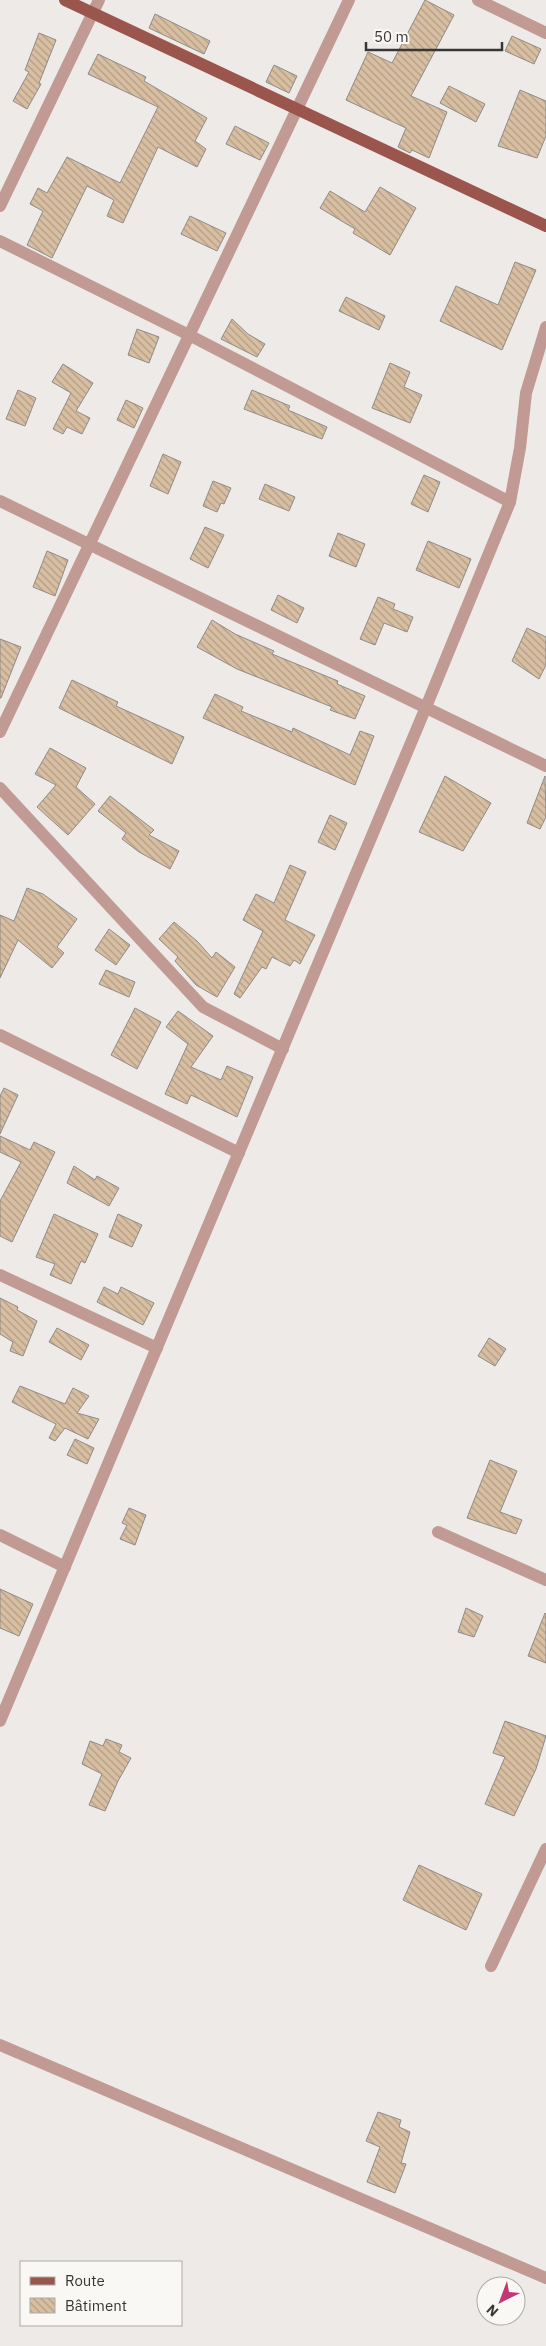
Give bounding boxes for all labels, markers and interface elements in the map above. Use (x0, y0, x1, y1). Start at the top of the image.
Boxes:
scale bar (366, 20, 502, 52)
text: 50 m (374, 27, 409, 46)
legend (20, 2261, 182, 2326)
text: Route (65, 2271, 105, 2290)
north arrow (476, 2276, 526, 2326)
text: Bâtiment (65, 2296, 127, 2315)
text: N (483, 2301, 502, 2321)

